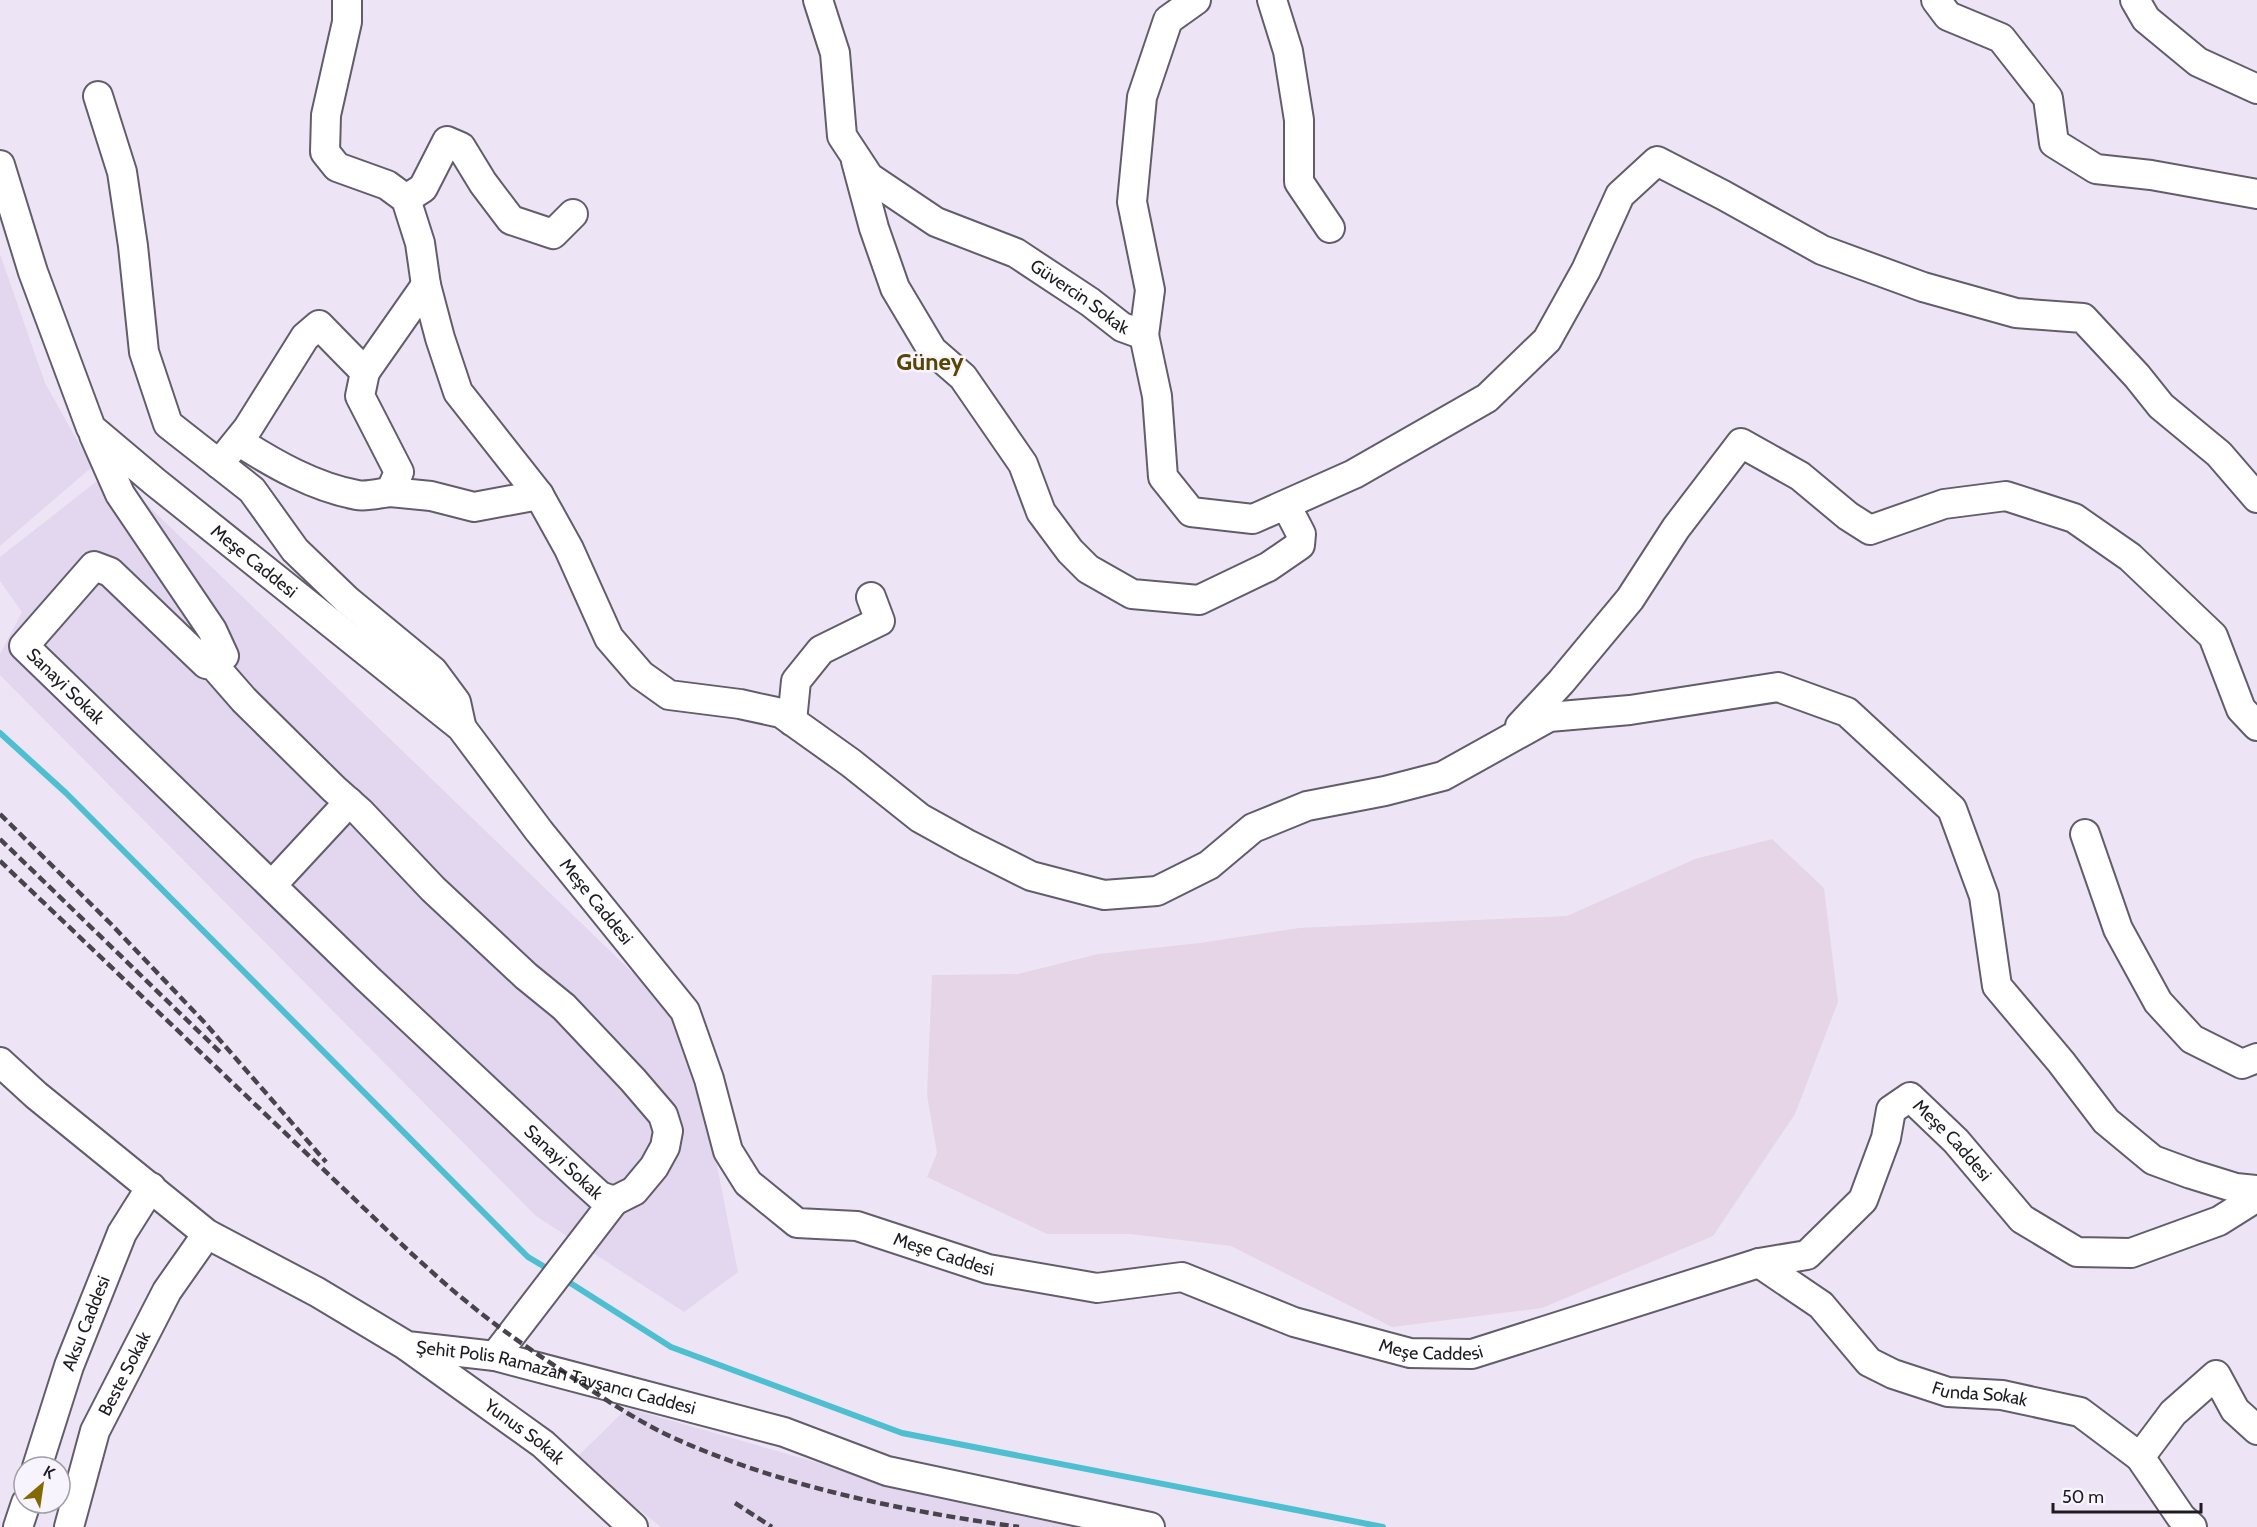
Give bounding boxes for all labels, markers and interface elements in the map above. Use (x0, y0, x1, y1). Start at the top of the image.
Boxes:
street label: Güvercin Sokak (1026, 255, 1132, 340)
district label: Güney (896, 347, 964, 376)
street label: Meşe Caddesi (206, 520, 302, 603)
street label: Sanayi Sokak (22, 644, 110, 729)
street label: Meşe Caddesi (555, 854, 638, 949)
street label: Meşe Caddesi (1908, 1095, 1996, 1186)
street label: Sanayi Sokak (520, 1120, 608, 1205)
street label: Meşe Caddesi (891, 1228, 996, 1281)
street label: Aksu Caddesi (57, 1273, 115, 1374)
street label: Beste Sokak (94, 1327, 156, 1419)
street label: Meşe Caddesi (1376, 1334, 1486, 1365)
street label: Şehit Polis Ramazan Tavşancı Caddesi (415, 1336, 698, 1419)
street label: Funda Sokak (1929, 1377, 2030, 1411)
street label: Yunus Sokak (479, 1394, 570, 1470)
north arrow (12, 1455, 72, 1515)
text: K (40, 1462, 58, 1483)
scale bar (2053, 1476, 2202, 1514)
text: 50 m (2062, 1486, 2104, 1508)

